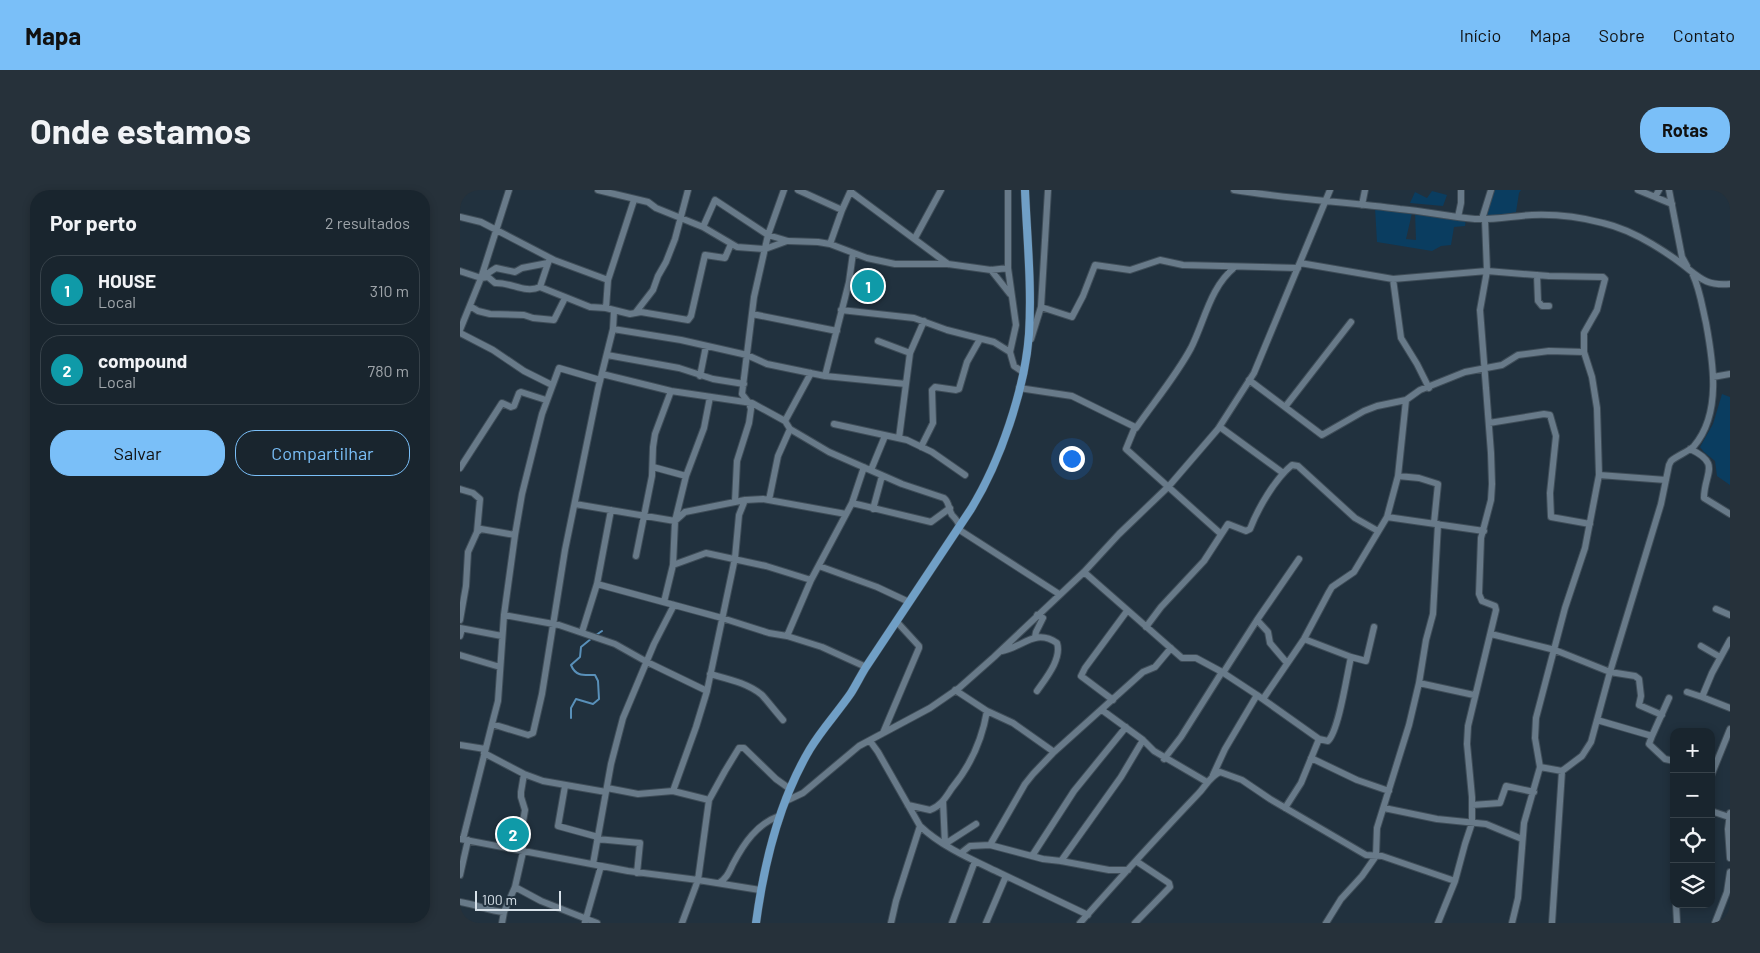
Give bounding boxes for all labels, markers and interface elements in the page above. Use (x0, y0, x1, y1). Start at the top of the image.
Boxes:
text: Mapa (25, 21, 81, 50)
text: Início (1459, 24, 1501, 46)
text: Mapa (1529, 24, 1571, 46)
text: Sobre (1599, 24, 1645, 46)
text: Contato (1673, 24, 1735, 46)
button: Rotas (1640, 107, 1730, 153)
text: Onde estamos (30, 109, 251, 151)
text: Por perto (50, 210, 137, 235)
text: 2 resultados (325, 213, 410, 232)
pin: 1 (852, 267, 884, 305)
text: HOUSE (98, 269, 156, 292)
text: 1 (64, 281, 70, 300)
text: 310 m (370, 281, 409, 300)
text: Local (98, 292, 136, 311)
text: compound (98, 349, 187, 372)
text: 2 (63, 361, 71, 380)
text: 780 m (368, 361, 409, 380)
text: Local (98, 372, 136, 391)
button: Salvar (50, 430, 225, 476)
button: Compartilhar (235, 430, 410, 476)
your location (1059, 446, 1085, 472)
map controls (1670, 728, 1715, 908)
button: + (1670, 728, 1715, 773)
button: − (1670, 773, 1715, 818)
pin: 2 (497, 815, 529, 853)
button: locate (1670, 818, 1715, 863)
button: layers (1670, 863, 1715, 908)
scale bar (475, 888, 561, 911)
text: 100 m (482, 891, 517, 908)

